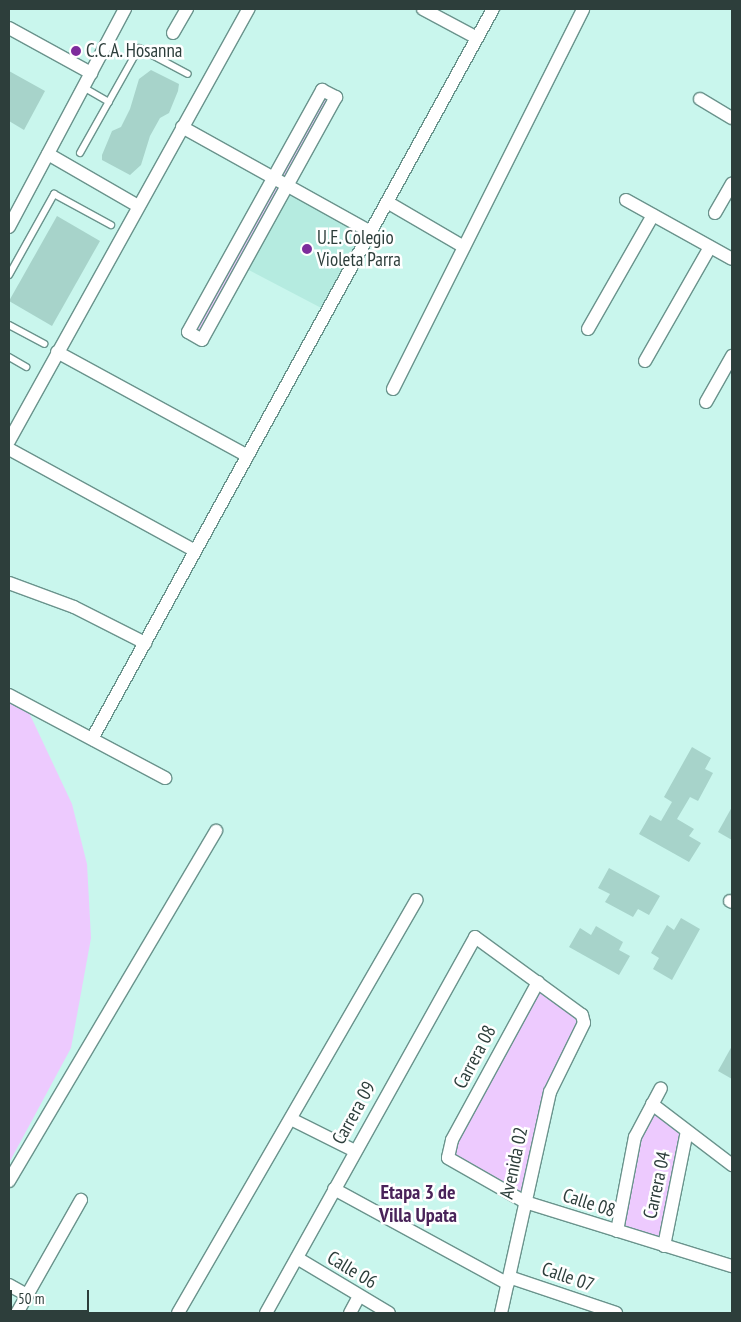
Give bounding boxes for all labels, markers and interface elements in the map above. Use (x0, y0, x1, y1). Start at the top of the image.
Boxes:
place label: C.C.A. Hosanna (86, 40, 184, 62)
marker: C.C.A. Hosanna (70, 45, 82, 57)
place label: U.E. Colegio Violeta Parra (317, 227, 401, 271)
marker: U.E. Colegio Violeta Parra (301, 243, 313, 255)
street label: Carrera 08 (449, 1022, 501, 1092)
street label: Carrera 09 (327, 1078, 381, 1148)
street label: Avenida 02 (495, 1125, 533, 1201)
street label: Carrera 04 (639, 1149, 675, 1221)
district label: Etapa 3 de Villa Upata (379, 1180, 457, 1227)
street label: Calle 08 (560, 1184, 618, 1222)
street label: Calle 06 (323, 1246, 381, 1294)
street label: Calle 07 (539, 1257, 597, 1297)
scale bar (12, 1280, 91, 1312)
text: 50 m (18, 1289, 44, 1308)

